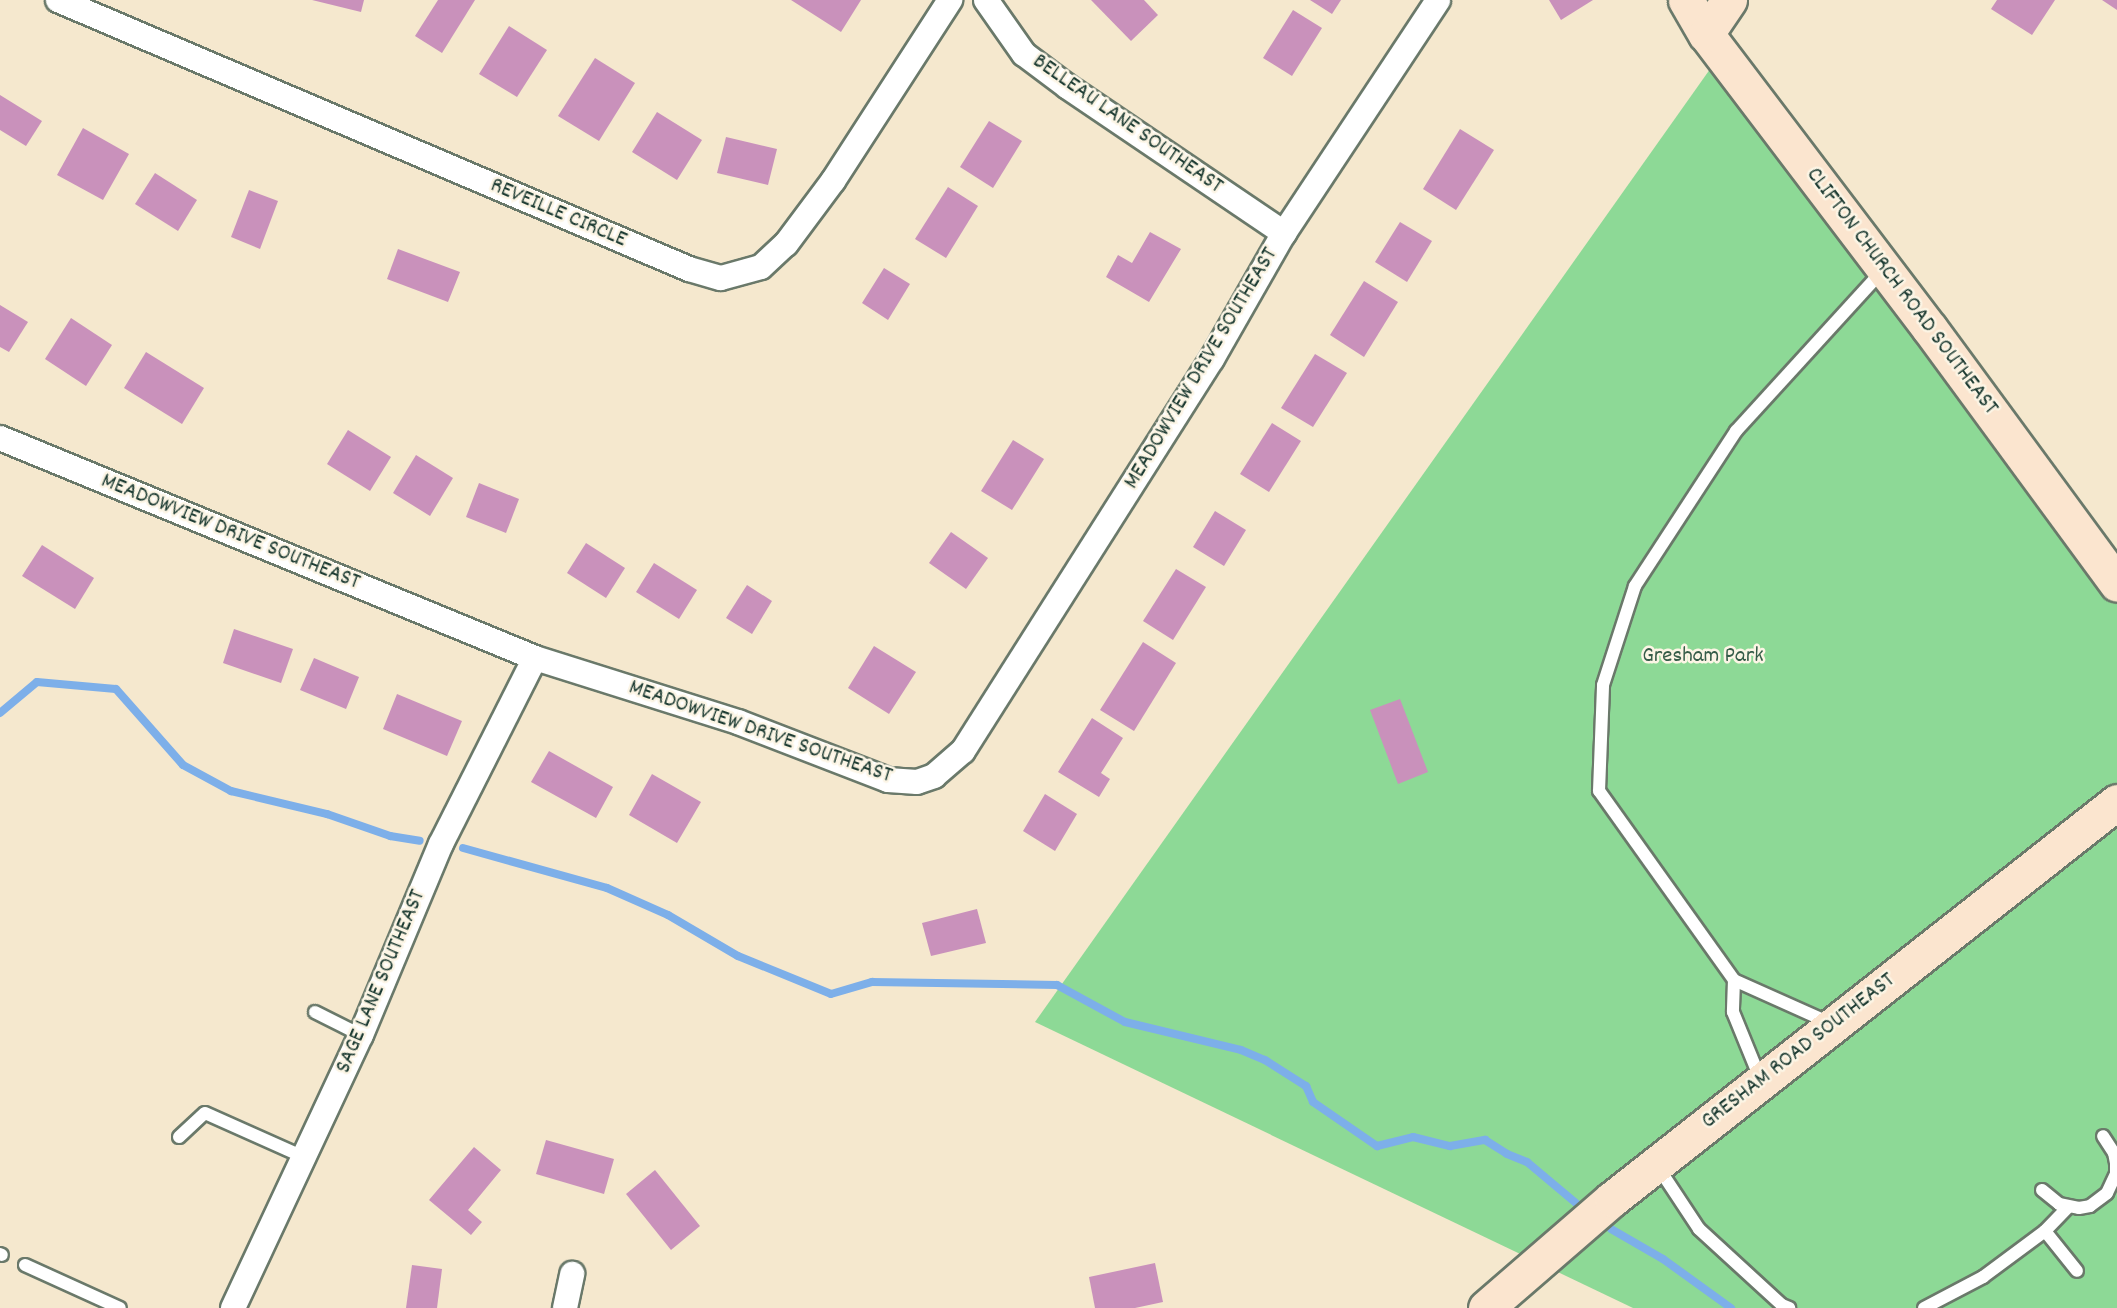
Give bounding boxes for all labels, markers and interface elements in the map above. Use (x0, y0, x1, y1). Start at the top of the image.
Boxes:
street label: BELLEAU LANE SOUTHEAST (1026, 49, 1228, 201)
street label: CLIFTON CHURCH ROAD SOUTHEAST (1799, 163, 2003, 421)
street label: REVEILLE CIRCLE (486, 173, 630, 255)
street label: MEADOWVIEW DRIVE SOUTHEAST (1119, 243, 1285, 495)
street label: MEADOWVIEW DRIVE SOUTHEAST (97, 468, 363, 598)
park label: Gresham Park (1642, 643, 1764, 671)
street label: MEADOWVIEW DRIVE SOUTHEAST (625, 675, 895, 791)
street label: SAGE LANE SOUTHEAST (331, 886, 433, 1078)
street label: GRESHAM ROAD SOUTHEAST (1697, 968, 1901, 1136)

